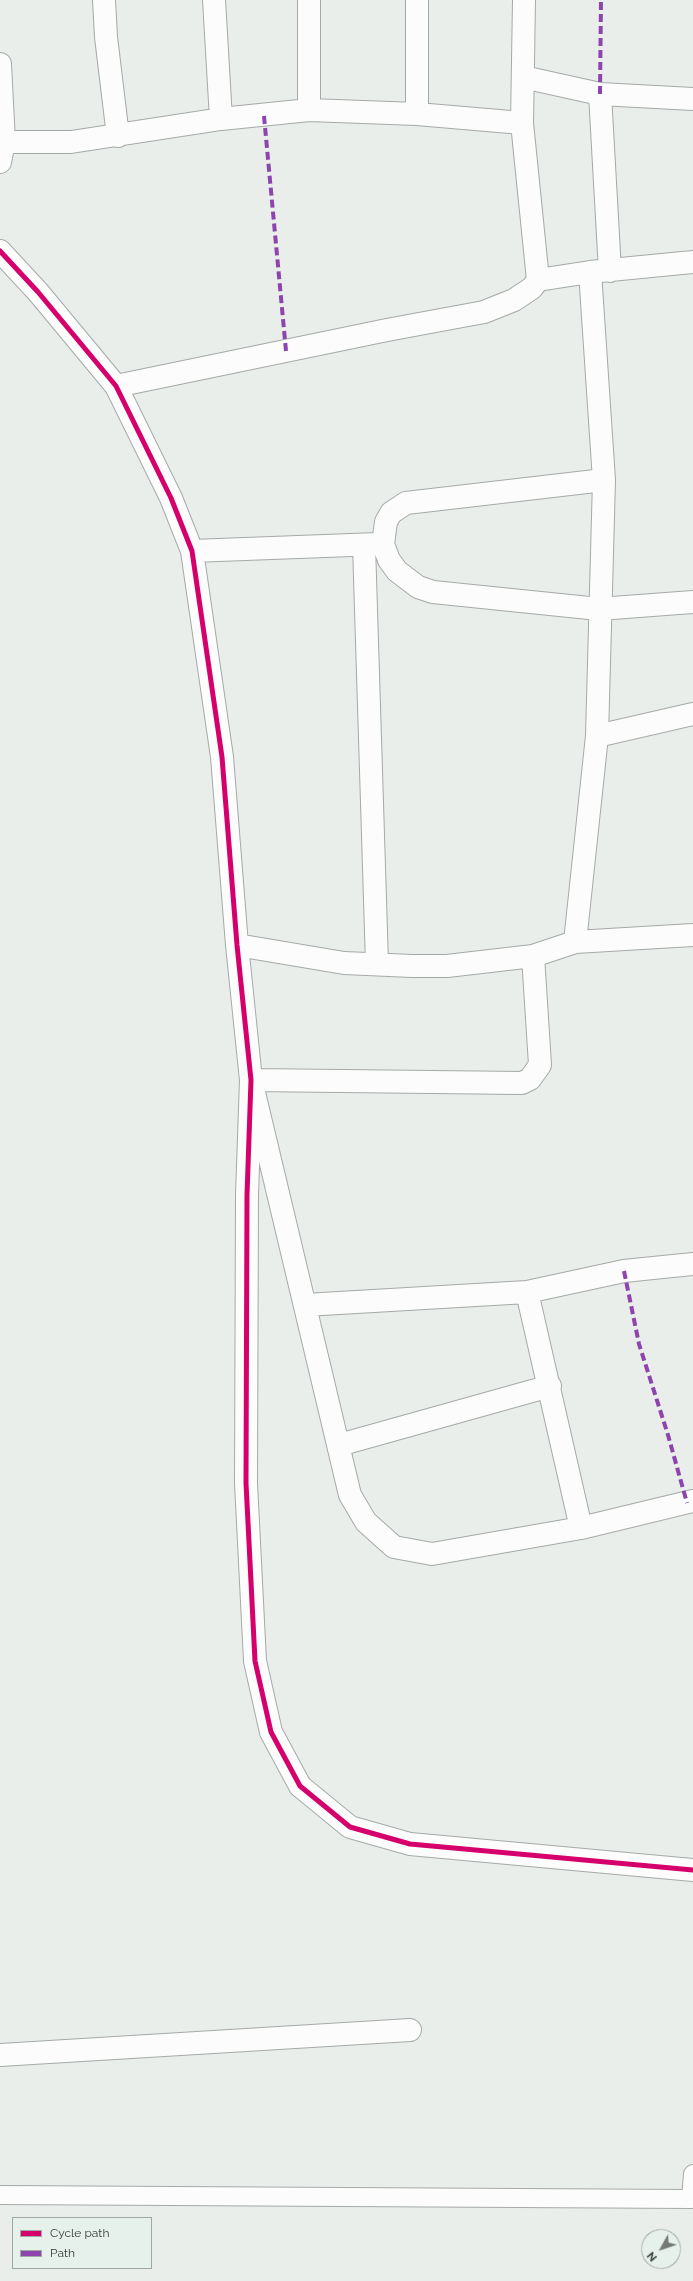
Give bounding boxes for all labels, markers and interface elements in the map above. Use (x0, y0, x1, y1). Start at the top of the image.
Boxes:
legend (12, 2217, 152, 2269)
text: Cycle path (50, 2226, 109, 2240)
north arrow (641, 2229, 681, 2269)
text: Path (50, 2246, 75, 2260)
text: N (645, 2249, 660, 2264)

